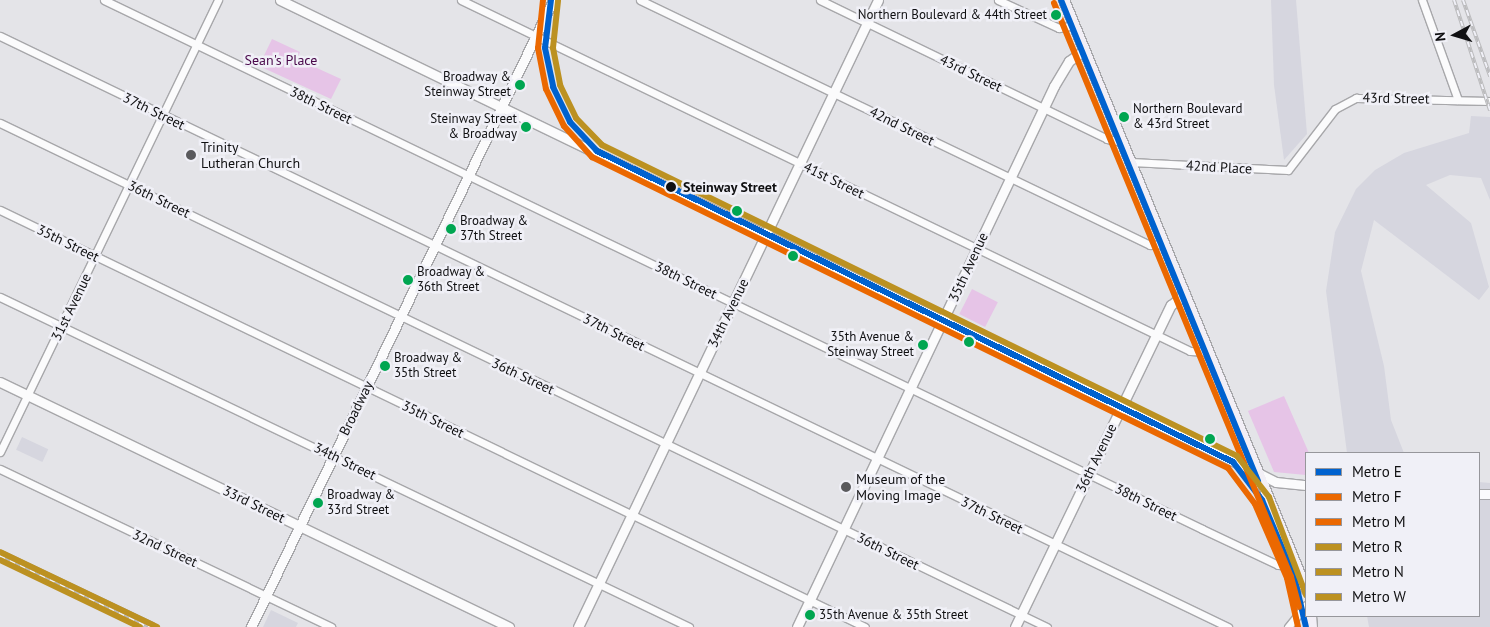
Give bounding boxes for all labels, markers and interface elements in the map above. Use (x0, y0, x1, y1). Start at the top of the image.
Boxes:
place label: Northern Boulevard & 44th Street (858, 7, 1047, 23)
marker: Northern Boulevard & 44th Street (1051, 10, 1061, 20)
north arrow (1430, 10, 1480, 60)
text: N (1431, 31, 1450, 42)
street label: 43rd Street (937, 51, 1005, 95)
park label: Sean's Place (245, 52, 317, 68)
place label: Broadway & Steinway Street (424, 70, 511, 101)
marker: Broadway & Steinway Street (515, 80, 525, 90)
street label: 38th Street (287, 83, 355, 127)
street label: 37th Street (120, 89, 188, 133)
street label: 43rd Street (1362, 89, 1430, 107)
place label: Northern Boulevard & 43rd Street (1133, 102, 1242, 133)
street label: 42nd Street (867, 103, 937, 149)
place label: Steinway Street & Broadway (430, 112, 517, 143)
marker: Northern Boulevard & 43rd Street (1119, 112, 1129, 122)
marker: Steinway Street & Broadway (521, 122, 531, 132)
place label: Trinity Lutheran Church (201, 139, 300, 172)
marker: Trinity Lutheran Church (185, 149, 197, 161)
street label: 42nd Place (1186, 157, 1252, 177)
street label: 41st Street (801, 158, 867, 202)
street label: 36th Street (125, 177, 193, 221)
marker: Steinway Street (663, 179, 679, 195)
place label: Steinway Street (683, 179, 777, 195)
unlabelled marker (732, 206, 742, 216)
place label: Broadway & 37th Street (460, 214, 529, 245)
street label: 35th Street (34, 221, 102, 265)
marker: Broadway & 37th Street (446, 224, 456, 234)
street label: 35th Avenue (945, 229, 991, 305)
unlabelled marker (788, 251, 798, 261)
street label: 38th Street (652, 258, 720, 302)
place label: Broadway & 36th Street (417, 265, 486, 296)
street label: 31st Avenue (47, 270, 95, 344)
marker: Broadway & 36th Street (403, 275, 413, 285)
street label: 34th Avenue (704, 276, 752, 350)
street label: 37th Street (580, 310, 648, 354)
place label: 35th Avenue & Steinway Street (827, 330, 914, 361)
unlabelled marker (964, 337, 974, 347)
marker: 35th Avenue & Steinway Street (918, 340, 928, 350)
place label: Broadway & 35th Street (394, 351, 463, 382)
street label: 36th Street (489, 354, 557, 398)
marker: Broadway & 35th Street (380, 361, 390, 371)
street label: Broadway (336, 378, 376, 438)
street label: 35th Street (399, 397, 467, 441)
street label: 36th Avenue (1072, 421, 1120, 495)
unlabelled marker (1205, 434, 1215, 444)
street label: 34th Street (311, 439, 379, 483)
legend (1305, 452, 1480, 617)
text: Metro E (1352, 462, 1402, 481)
place label: Museum of the Moving Image (856, 471, 945, 504)
street label: 38th Street (1112, 480, 1180, 524)
marker: Museum of the Moving Image (840, 481, 852, 493)
street label: 33rd Street (220, 482, 288, 526)
text: Metro F (1352, 487, 1401, 506)
place label: Broadway & 33rd Street (327, 488, 396, 519)
street label: 37th Street (958, 493, 1026, 537)
marker: Broadway & 33rd Street (313, 498, 323, 508)
text: Metro M (1352, 512, 1406, 531)
street label: 32nd Street (130, 526, 200, 570)
street label: 36th Street (854, 529, 922, 573)
text: Metro R (1352, 537, 1403, 556)
text: Metro N (1352, 562, 1404, 581)
text: Metro W (1352, 587, 1406, 606)
place label: 35th Avenue & 35th Street (819, 607, 969, 623)
marker: 35th Avenue & 35th Street (805, 610, 815, 620)

